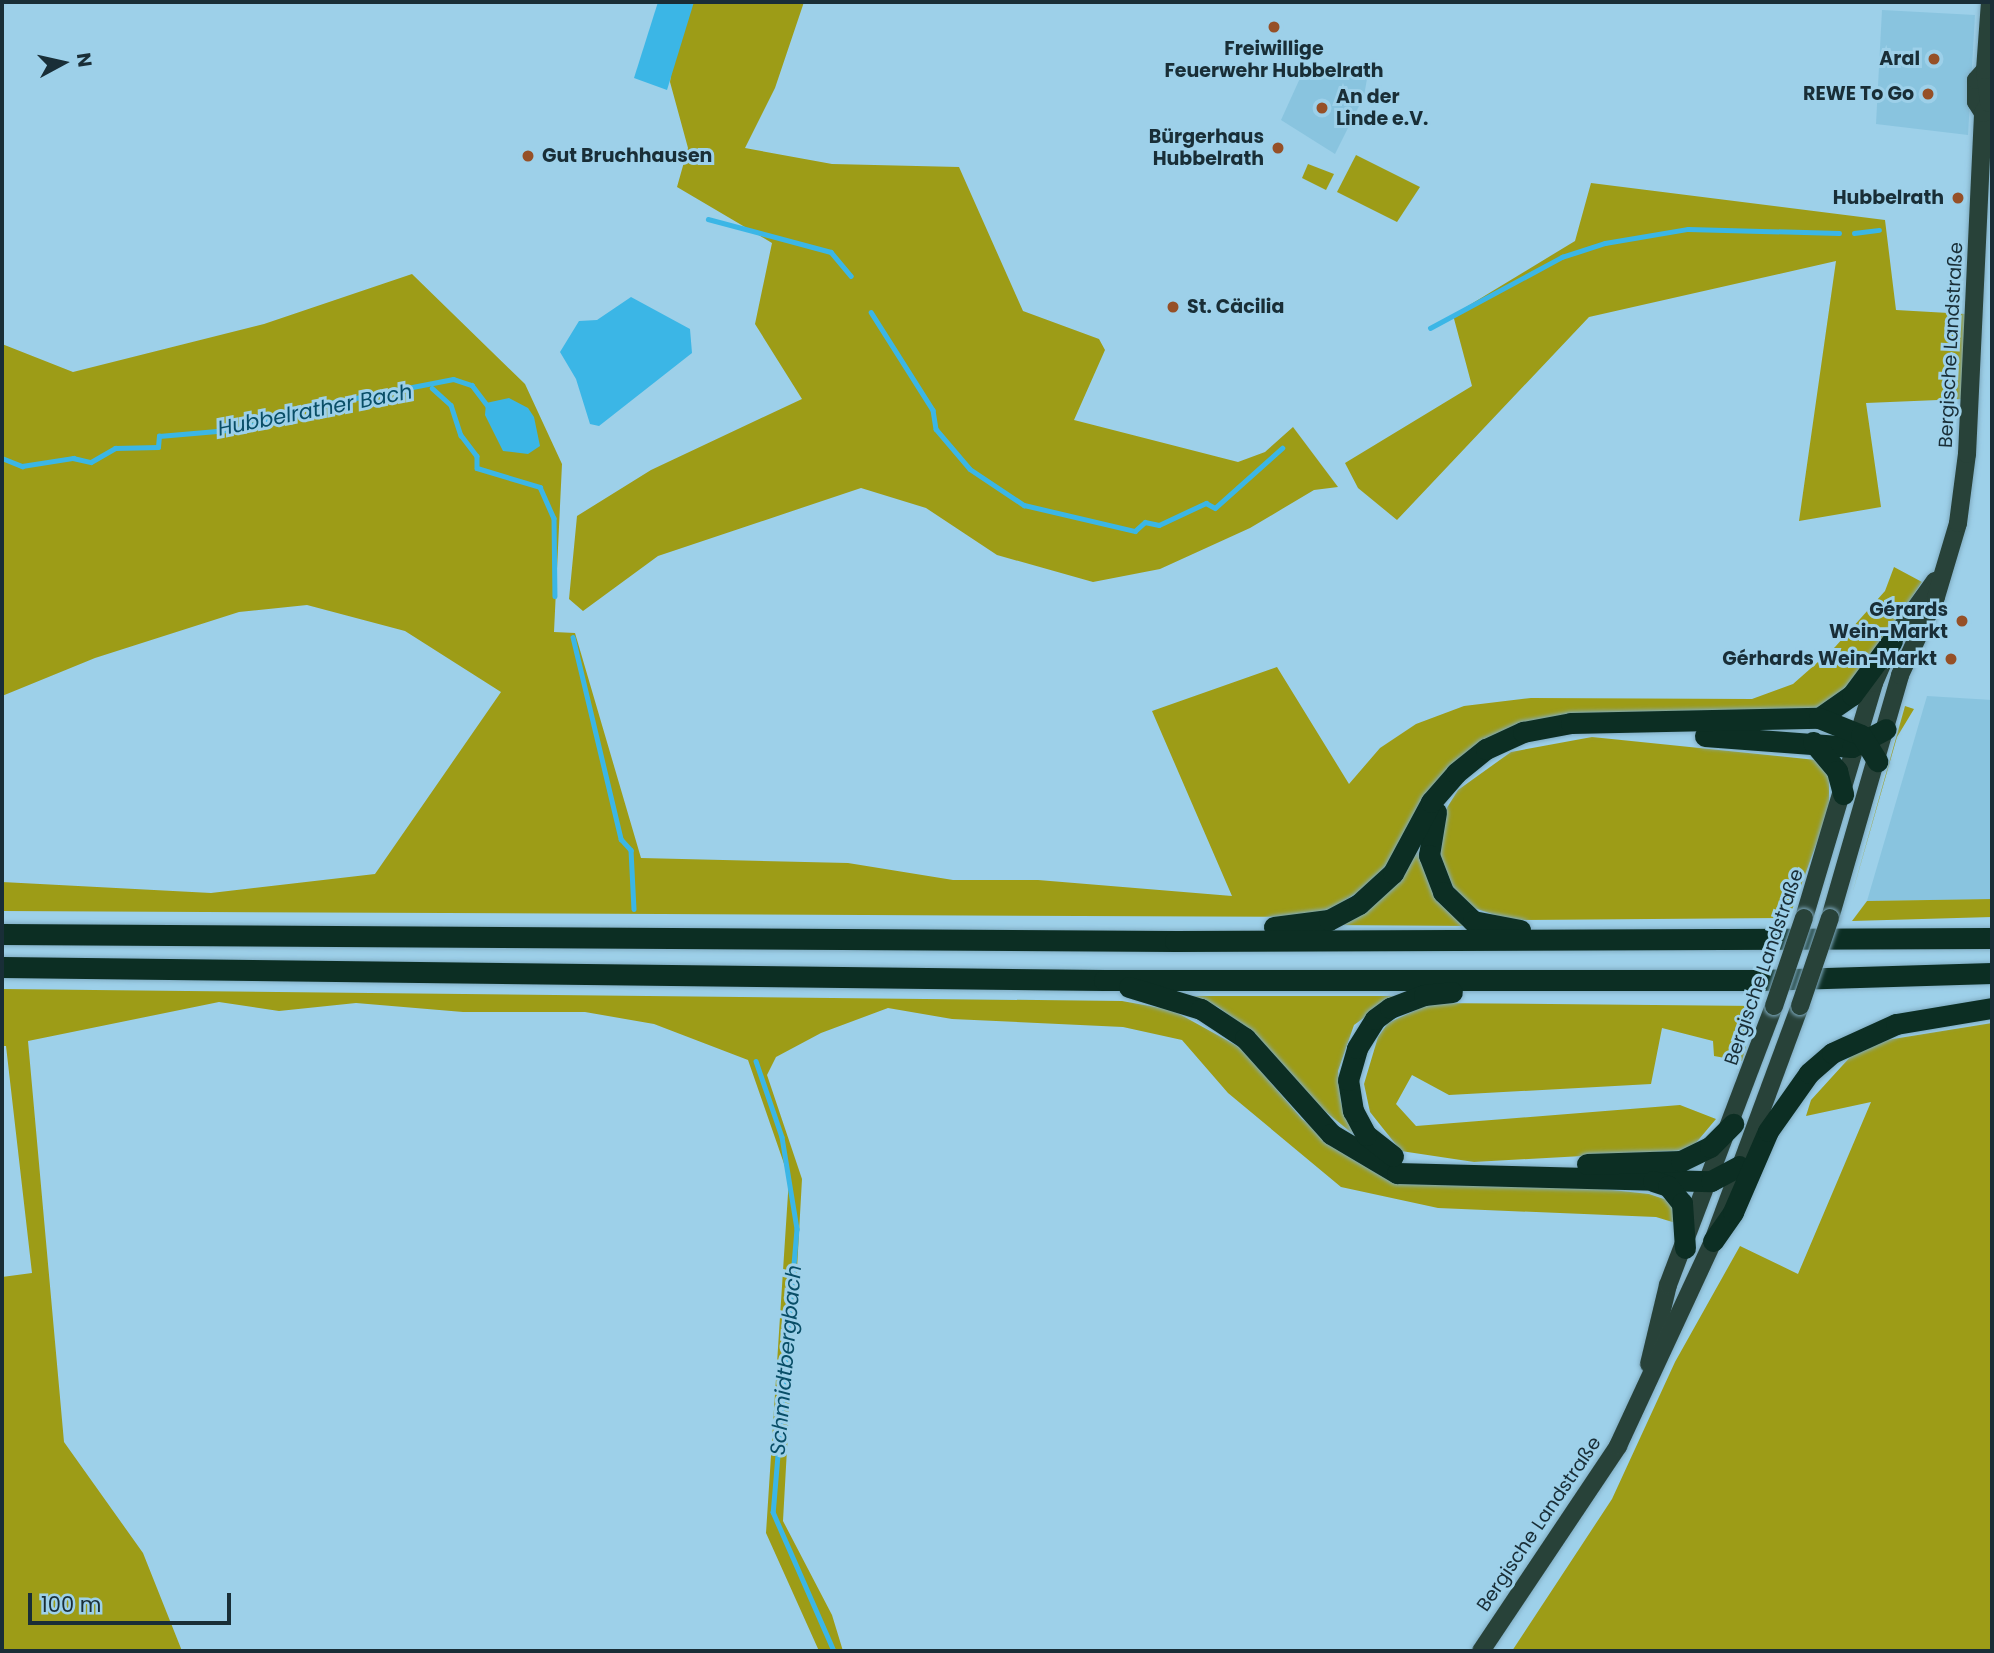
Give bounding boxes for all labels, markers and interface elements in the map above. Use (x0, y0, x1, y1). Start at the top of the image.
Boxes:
marker: Freiwillige Feuerwehr Hubbelrath (1266, 19, 1282, 35)
north arrow (28, 28, 98, 98)
place label: Freiwillige Feuerwehr Hubbelrath (1164, 38, 1384, 82)
place label: Aral (1879, 48, 1920, 70)
text: N (70, 51, 99, 69)
marker: Aral (1926, 51, 1942, 67)
place label: REWE To Go (1803, 83, 1914, 105)
place label: An der Linde e.V. (1336, 86, 1428, 130)
marker: REWE To Go (1920, 86, 1936, 102)
marker: An der Linde e.V. (1314, 100, 1330, 116)
place label: Bürgerhaus Hubbelrath (1149, 126, 1264, 170)
marker: Bürgerhaus Hubbelrath (1270, 140, 1286, 156)
place label: Gut Bruchhausen (542, 145, 712, 167)
marker: Gut Bruchhausen (520, 148, 536, 164)
place label: Hubbelrath (1833, 187, 1944, 209)
marker: Hubbelrath (1950, 190, 1966, 206)
street label: Bergische Landstraße (1934, 242, 1968, 448)
place label: St. Cäcilia (1187, 296, 1284, 318)
marker: St. Cäcilia (1165, 299, 1181, 315)
water label: Hubbelrather Bach (215, 379, 415, 441)
place label: Gérards Wein-Markt (1829, 599, 1948, 643)
marker: Gérards Wein-Markt (1954, 613, 1970, 629)
place label: Gérhards Wein-Markt (1722, 648, 1937, 670)
marker: Gérhards Wein-Markt (1943, 651, 1959, 667)
street label: Bergische Landstraße (1720, 866, 1808, 1068)
water label: Schmidtbergbach (765, 1264, 807, 1456)
street label: Bergische Landstraße (1472, 1432, 1606, 1616)
scale bar (32, 1580, 234, 1624)
text: 100 m (41, 1590, 101, 1619)

